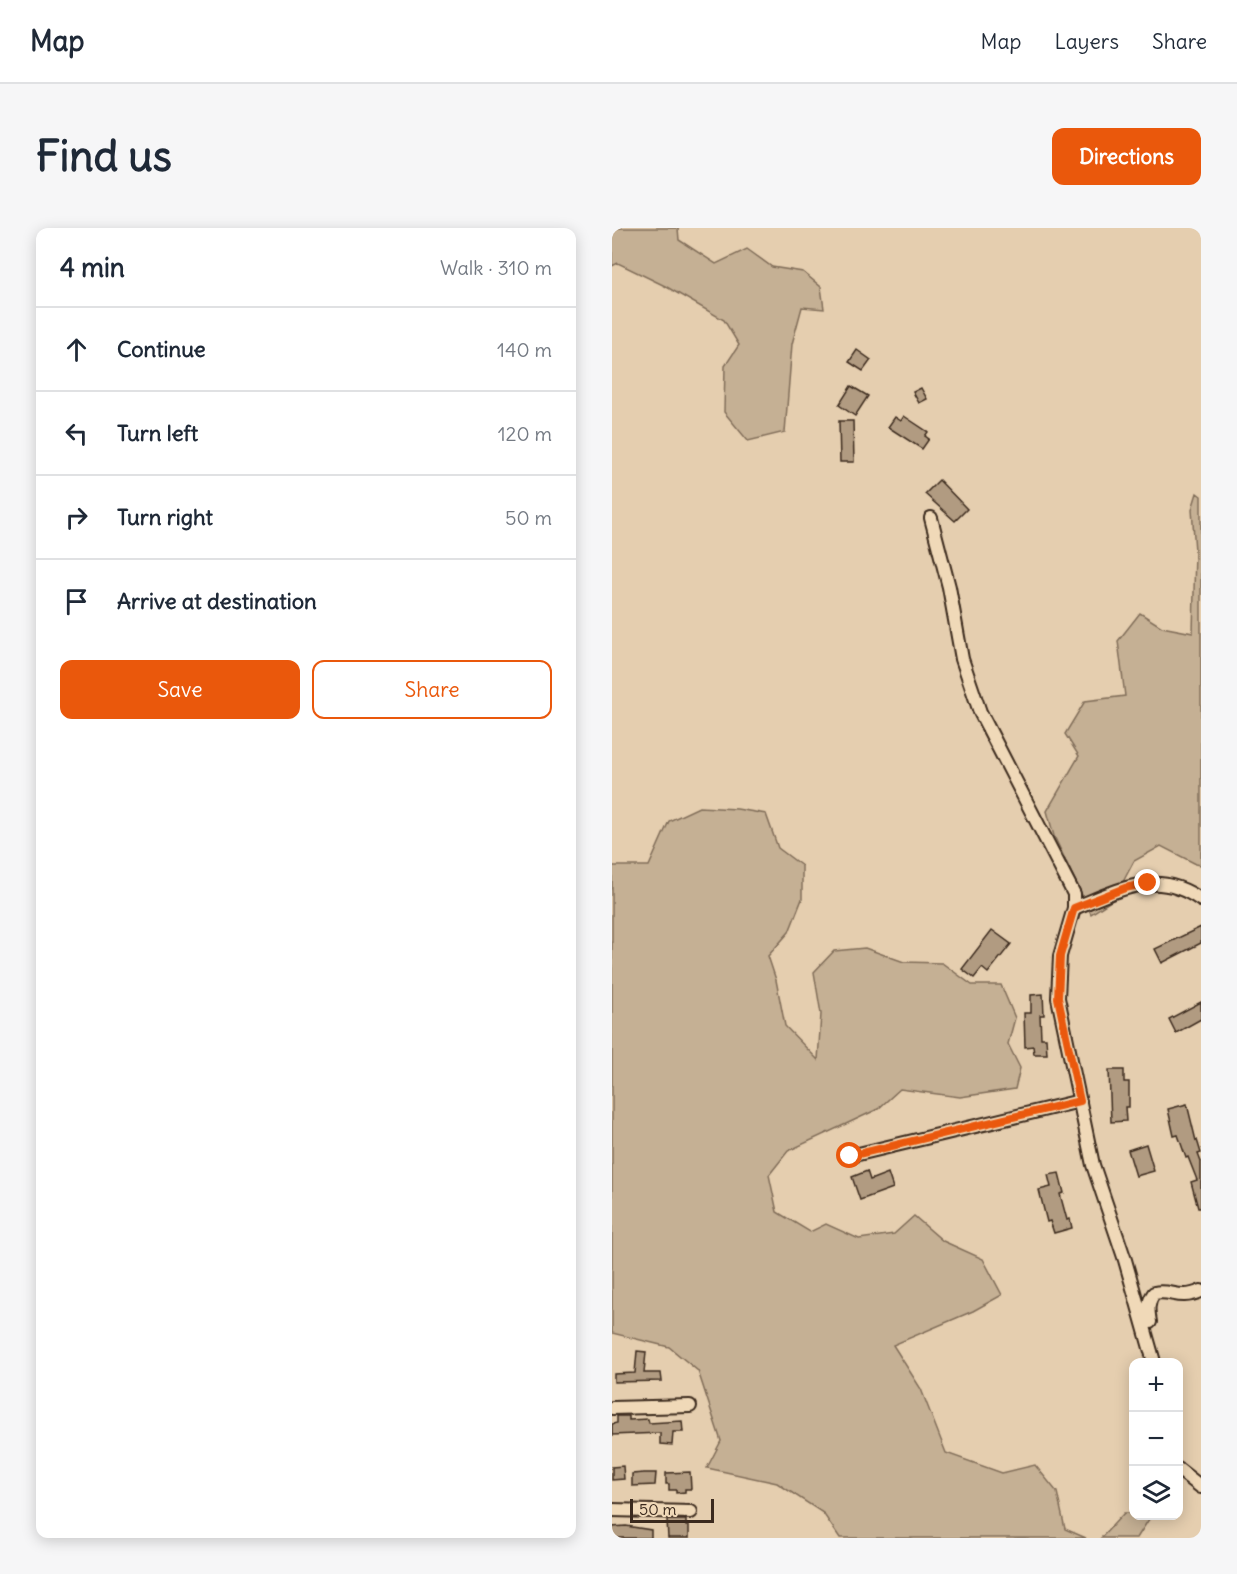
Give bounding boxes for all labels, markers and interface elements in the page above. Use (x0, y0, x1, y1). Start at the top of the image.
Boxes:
text: Map (30, 23, 84, 59)
text: Map (981, 28, 1021, 55)
text: Layers (1054, 28, 1119, 55)
text: Share (1152, 28, 1207, 55)
button: Directions (1052, 128, 1201, 185)
text: Find us (36, 130, 172, 182)
text: 4 min (60, 251, 125, 284)
text: Walk · 310 m (440, 255, 552, 280)
icon: ahead (60, 333, 93, 366)
text: Continue (117, 335, 206, 363)
text: 140 m (497, 337, 552, 362)
icon: left (60, 417, 93, 450)
text: Turn left (117, 419, 198, 447)
text: 120 m (498, 421, 552, 446)
icon: right (60, 501, 93, 534)
text: Turn right (117, 503, 213, 531)
text: 50 m (505, 505, 552, 530)
icon: arrive (60, 585, 93, 618)
text: Arrive at destination (117, 587, 317, 615)
button: Save (60, 660, 300, 719)
button: Share (312, 660, 552, 719)
route end (1134, 869, 1160, 895)
route start (836, 1142, 862, 1168)
map controls (1129, 1358, 1183, 1520)
button: + (1129, 1358, 1183, 1412)
button: − (1129, 1412, 1183, 1466)
button: layers (1129, 1466, 1183, 1520)
scale bar (630, 1496, 714, 1524)
text: 50 m (639, 1499, 677, 1519)

